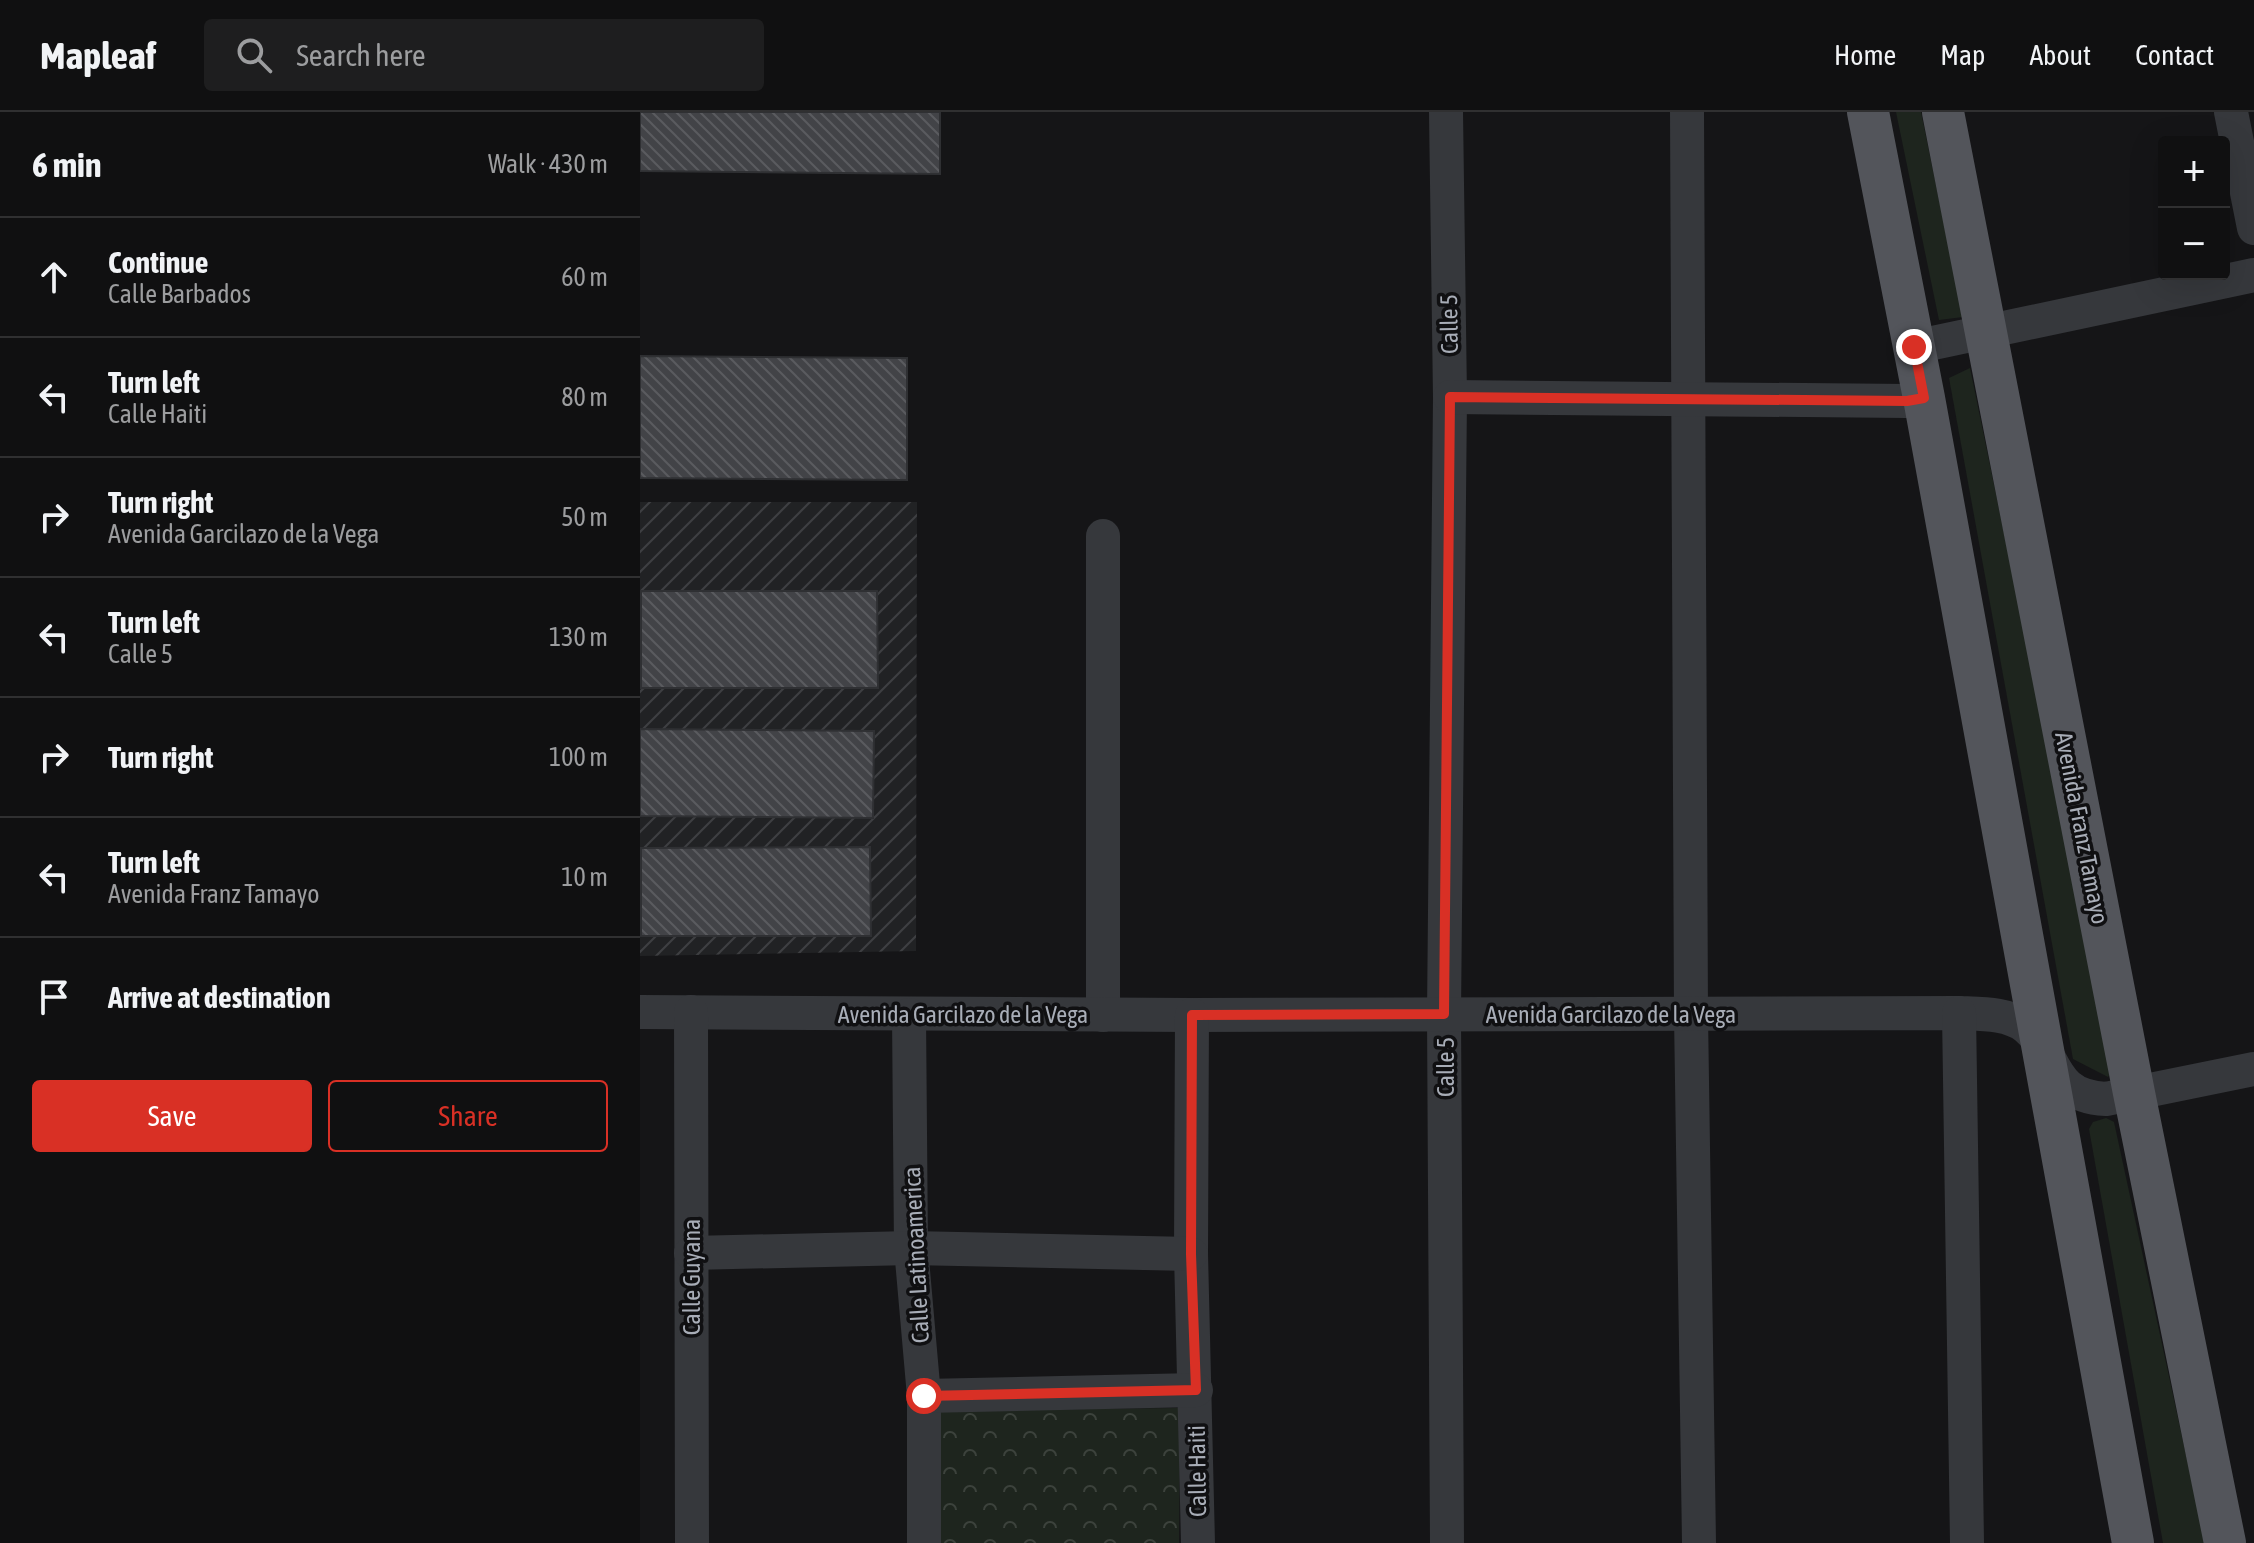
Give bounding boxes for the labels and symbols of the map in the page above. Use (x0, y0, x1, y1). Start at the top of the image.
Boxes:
street label: Calle 5 (1435, 294, 1463, 354)
route end (1896, 329, 1932, 365)
street label: Avenida Franz Tamayo (2050, 730, 2114, 926)
street label: Avenida Garcilazo de la Vega (838, 1001, 1088, 1028)
street label: Avenida Garcilazo de la Vega (1486, 1001, 1736, 1028)
street label: Calle 5 (1432, 1037, 1459, 1097)
street label: Calle Latinoamerica (898, 1166, 934, 1344)
street label: Calle Guyana (678, 1219, 705, 1335)
route start (906, 1378, 942, 1414)
street label: Calle Haiti (1183, 1425, 1211, 1517)

